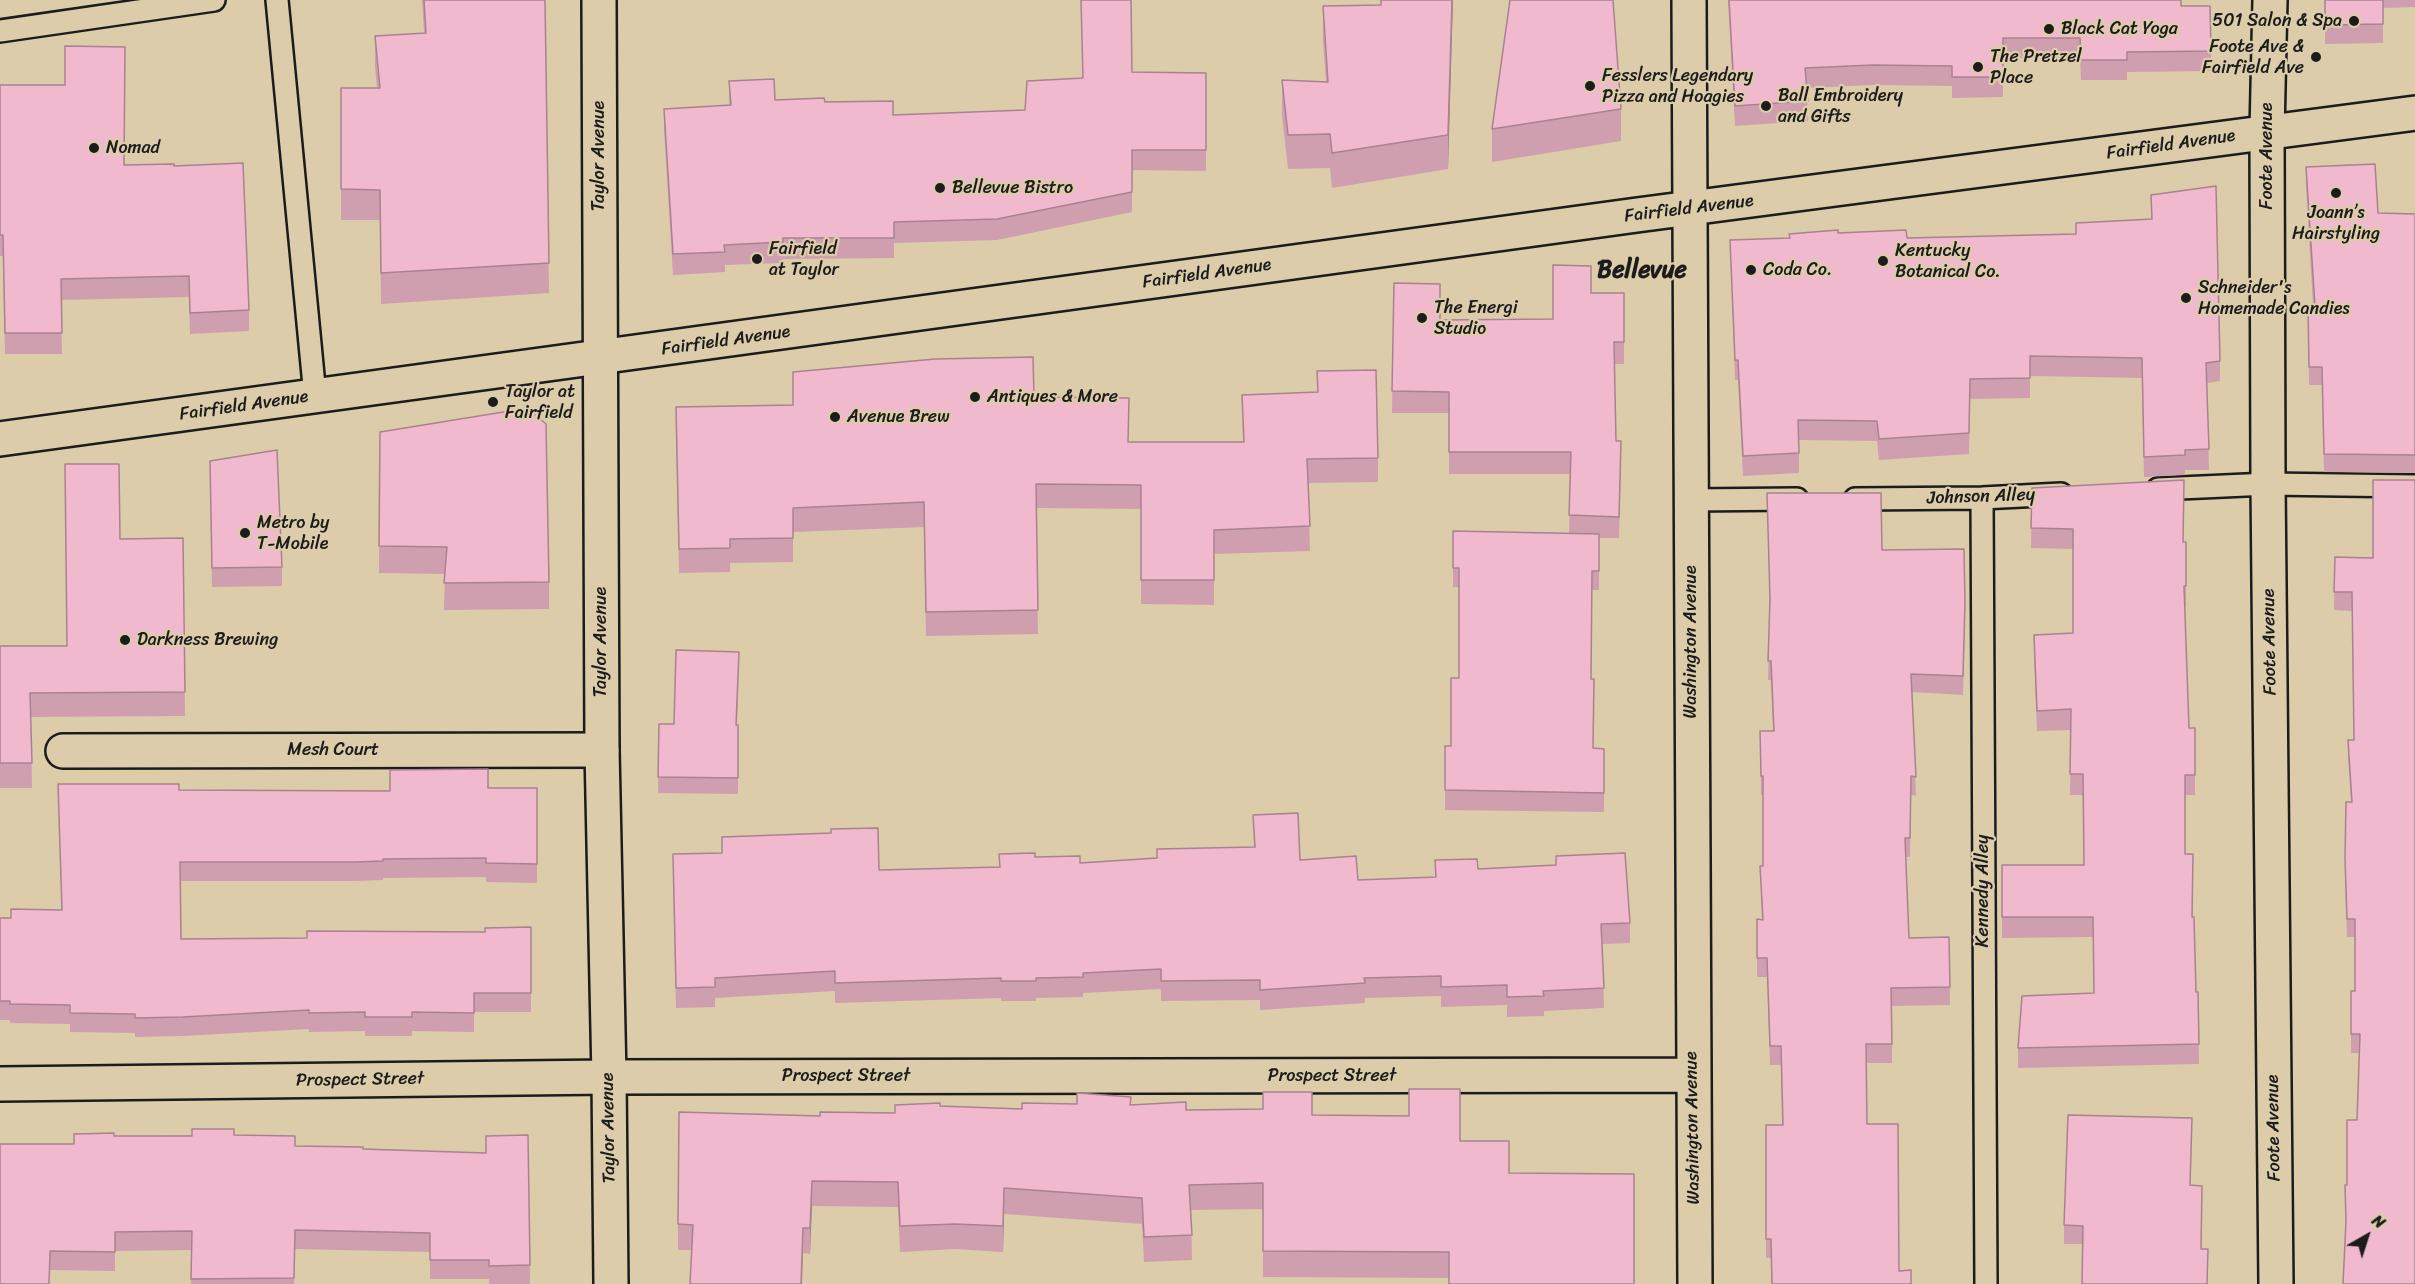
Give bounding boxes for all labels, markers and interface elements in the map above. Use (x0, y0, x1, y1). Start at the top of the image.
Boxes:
place label: 501 Salon & Spa (2212, 10, 2342, 32)
marker: 501 Salon & Spa (2347, 14, 2361, 28)
place label: Black Cat Yoga (2061, 18, 2178, 40)
marker: Black Cat Yoga (2042, 22, 2056, 36)
place label: Foote Ave & Fairfield Ave (2202, 36, 2304, 78)
place label: The Pretzel Place (1990, 46, 2082, 88)
marker: Foote Ave & Fairfield Ave (2309, 50, 2323, 64)
marker: The Pretzel Place (1971, 60, 1985, 74)
place label: Fesslers Legendary Pizza and Hoagies (1602, 65, 1753, 107)
marker: Fesslers Legendary Pizza and Hoagies (1583, 79, 1597, 93)
place label: Ball Embroidery and Gifts (1778, 85, 1903, 128)
marker: Ball Embroidery and Gifts (1759, 99, 1773, 113)
street label: Taylor Avenue (588, 101, 610, 211)
street label: Foote Avenue (2256, 103, 2278, 209)
street label: Fairfield Avenue (2105, 125, 2237, 165)
place label: Nomad (106, 137, 160, 159)
marker: Nomad (87, 141, 101, 155)
place label: Bellevue Bistro (952, 177, 1073, 199)
marker: Bellevue Bistro (933, 181, 947, 195)
marker: Joann’s Hairstyling (2329, 186, 2343, 200)
street label: Fairfield Avenue (1623, 190, 1755, 228)
place label: Joann’s Hairstyling (2292, 202, 2380, 244)
place label: Fairfield at Taylor (769, 238, 839, 280)
place label: Kentucky Botanical Co. (1895, 240, 2001, 282)
marker: Fairfield at Taylor (750, 252, 764, 266)
street label: Fairfield Avenue (1141, 254, 1273, 294)
marker: Kentucky Botanical Co. (1876, 254, 1890, 268)
district label: Bellevue (1597, 257, 1687, 285)
place label: Coda Co. (1763, 259, 1832, 281)
marker: Coda Co. (1744, 263, 1758, 277)
place label: Schneider's Homemade Candies (2198, 277, 2350, 320)
marker: Schneider's Homemade Candies (2179, 291, 2193, 305)
place label: The Energi Studio (1434, 297, 1518, 340)
marker: The Energi Studio (1415, 311, 1429, 325)
street label: Fairfield Avenue (660, 321, 792, 361)
place label: Taylor at Fairfield (505, 381, 575, 424)
street label: Fairfield Avenue (178, 386, 310, 426)
place label: Antiques & More (987, 386, 1118, 408)
marker: Antiques & More (968, 390, 982, 404)
marker: Taylor at Fairfield (486, 395, 500, 409)
place label: Avenue Brew (847, 406, 950, 428)
marker: Avenue Brew (828, 410, 842, 424)
street label: Johnson Alley (1927, 484, 2035, 510)
place label: Metro by T-Mobile (257, 512, 329, 554)
marker: Metro by T-Mobile (238, 526, 252, 540)
street label: Washington Avenue (1680, 565, 1702, 719)
street label: Taylor Avenue (590, 587, 612, 697)
street label: Foote Avenue (2258, 588, 2282, 696)
place label: Darkness Brewing (137, 629, 278, 651)
marker: Darkness Brewing (118, 633, 132, 647)
street label: Mesh Court (287, 739, 379, 761)
street label: Kennedy Alley (1972, 835, 1994, 947)
street label: Washington Avenue (1681, 1051, 1705, 1205)
street label: Prospect Street (782, 1065, 910, 1087)
street label: Prospect Street (1268, 1065, 1396, 1087)
street label: Prospect Street (296, 1068, 424, 1092)
street label: Taylor Avenue (597, 1073, 621, 1183)
street label: Foote Avenue (2262, 1074, 2286, 1182)
north arrow (2337, 1206, 2397, 1266)
text: N (2365, 1207, 2392, 1236)

